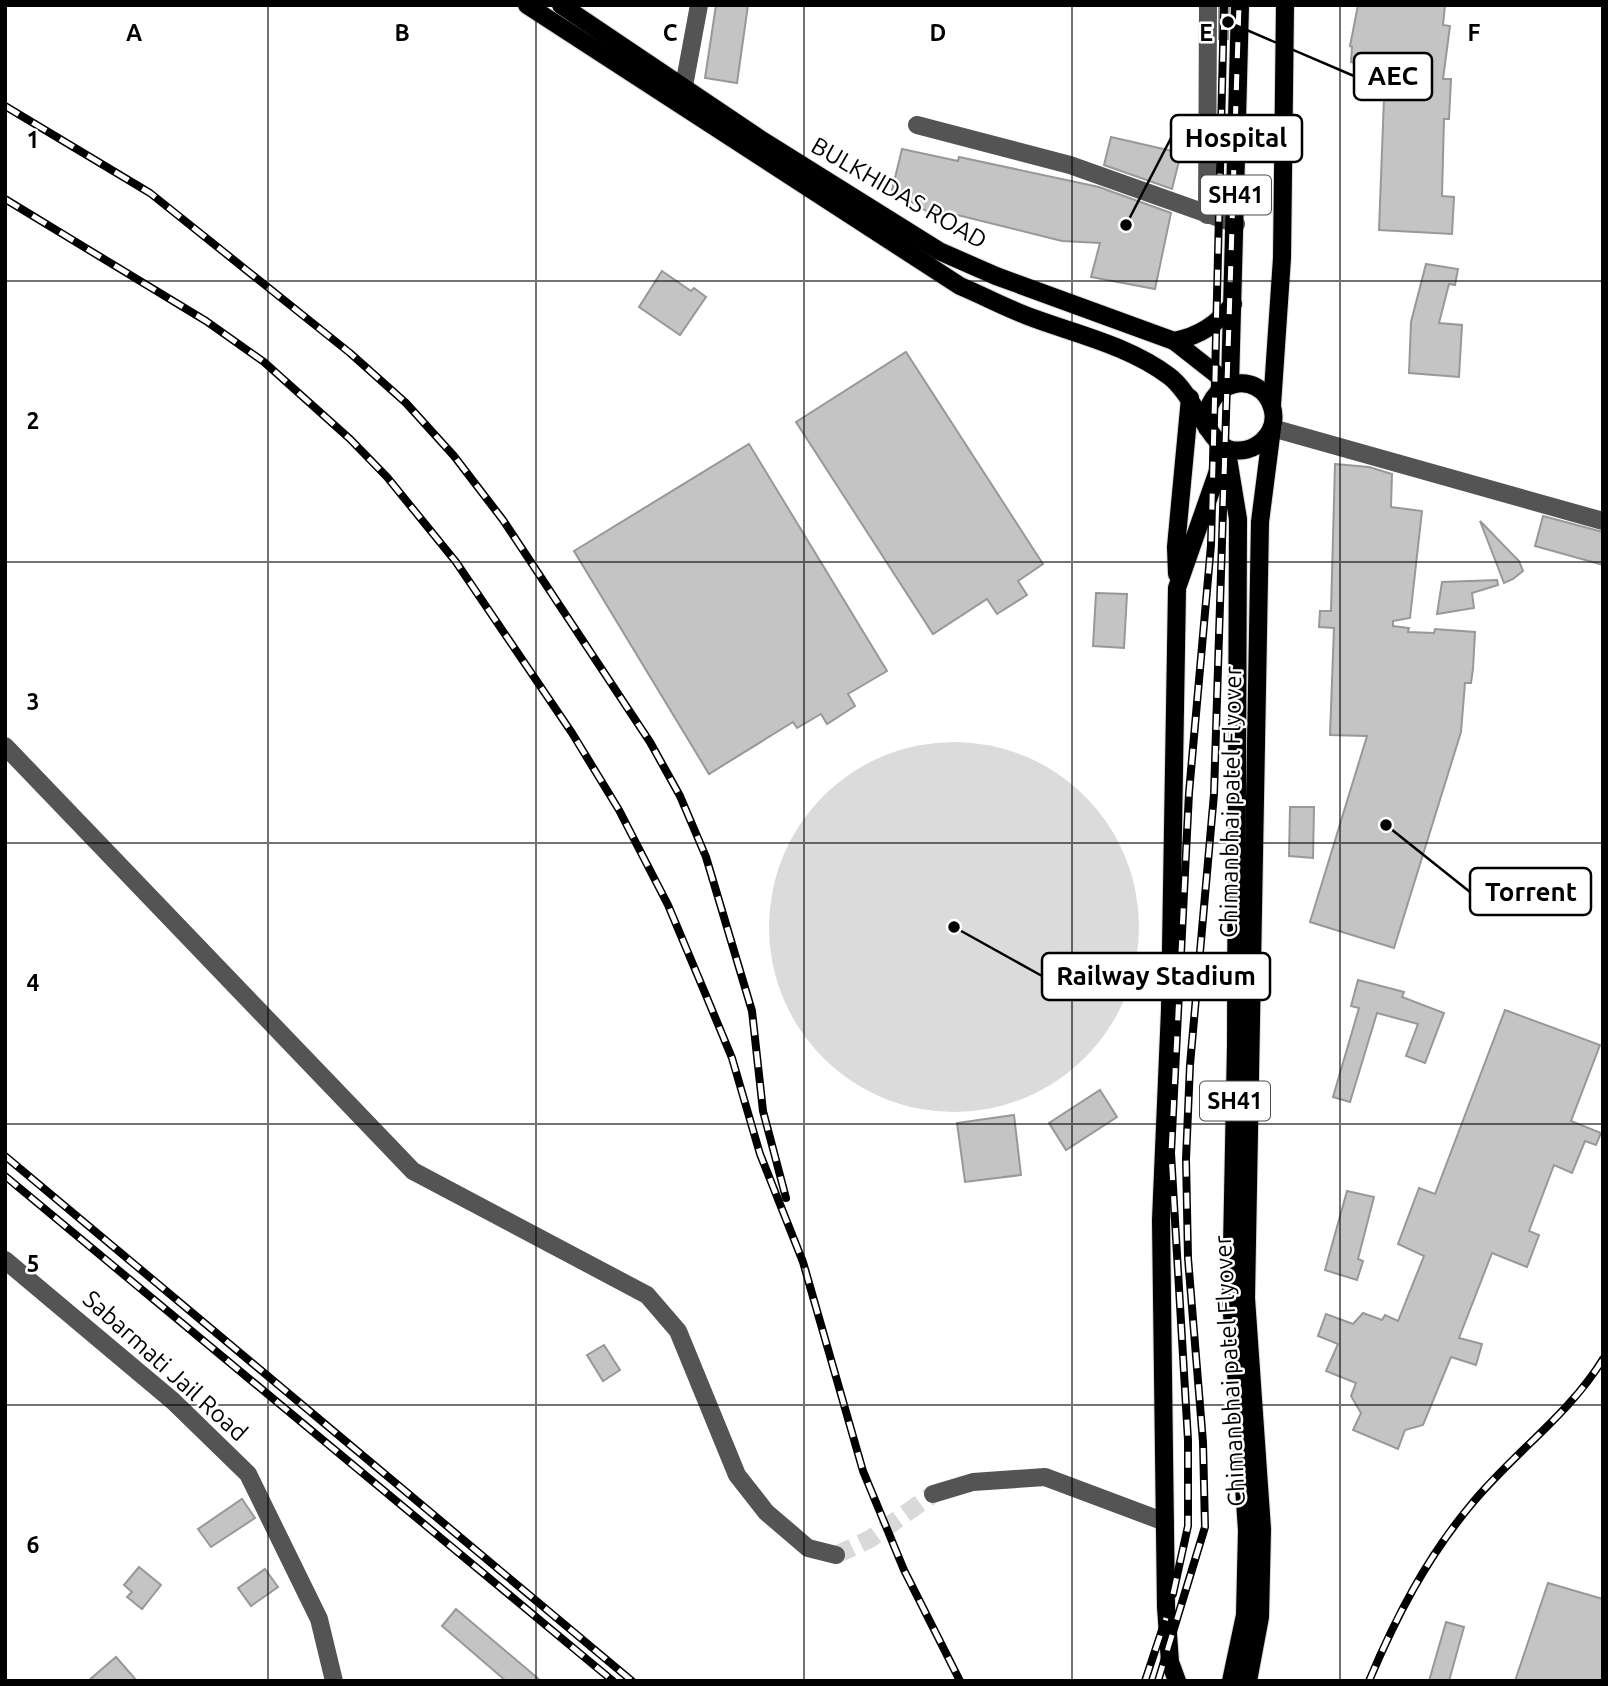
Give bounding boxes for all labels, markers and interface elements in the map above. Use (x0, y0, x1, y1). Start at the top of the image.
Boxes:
text: A (126, 20, 142, 45)
text: B (394, 20, 410, 45)
text: C (663, 20, 678, 45)
text: D (930, 20, 946, 45)
text: E (1199, 20, 1213, 45)
text: F (1468, 20, 1481, 45)
callout: AEC (1354, 53, 1432, 100)
text: AEC (1368, 61, 1419, 90)
callout: Hospital (1171, 115, 1302, 162)
text: Hospital (1185, 123, 1287, 152)
text: 1 (27, 127, 39, 152)
street label: BULKHIDAS ROAD (807, 131, 992, 254)
road number: SH41 (1201, 176, 1271, 214)
text: 2 (27, 408, 39, 433)
street label: Chimanbhai patel Flyover (1215, 666, 1246, 938)
text: 3 (27, 689, 39, 714)
callout: Torrent (1470, 868, 1591, 915)
text: Torrent (1485, 877, 1577, 906)
callout: Railway Stadium (1042, 953, 1270, 1000)
text: Railway Stadium (1056, 961, 1256, 990)
text: 4 (27, 970, 40, 995)
road number: SH41 (1200, 1082, 1270, 1120)
street label: Chimanbhai patel Flyover (1209, 1235, 1250, 1507)
text: 5 (27, 1251, 39, 1276)
street label: Sabarmati Jail Road (78, 1285, 253, 1446)
text: 6 (27, 1532, 40, 1557)

